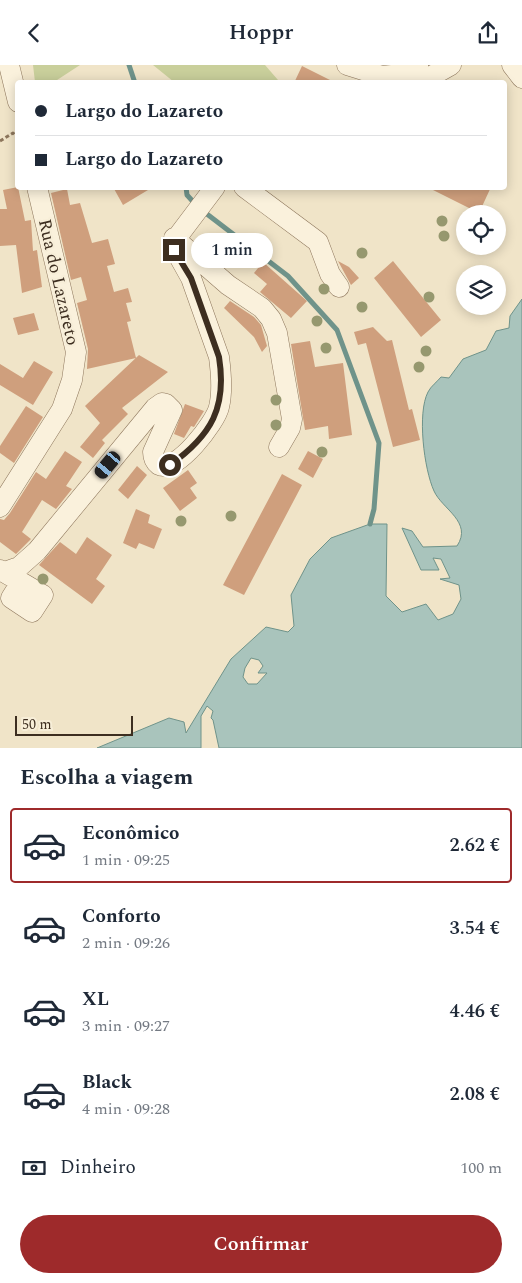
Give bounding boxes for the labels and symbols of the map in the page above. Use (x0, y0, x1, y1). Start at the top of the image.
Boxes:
street label: Rua do Lazareto (31, 216, 86, 348)
callout: 1 min (192, 233, 274, 267)
route end (163, 239, 185, 261)
car (92, 449, 123, 481)
route start (159, 454, 181, 476)
scale bar (15, 713, 132, 736)

